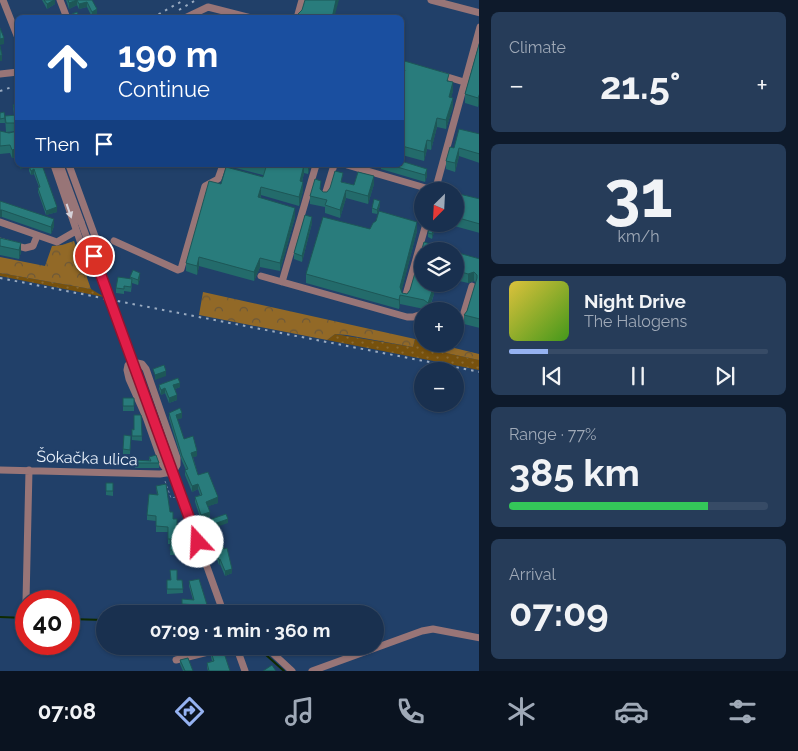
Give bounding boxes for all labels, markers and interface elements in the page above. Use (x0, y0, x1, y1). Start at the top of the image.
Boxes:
text: 190 m (118, 34, 218, 75)
icon: ahead (35, 35, 100, 100)
text: Climate (509, 38, 566, 57)
text: 21.5° (600, 63, 681, 108)
text: − (509, 69, 524, 102)
text: + (756, 69, 768, 102)
text: Continue (118, 76, 210, 102)
icon: arrive (90, 130, 118, 158)
text: Then (35, 133, 80, 155)
text: 31 (604, 156, 673, 232)
north arrow (414, 182, 464, 232)
map controls (414, 182, 464, 412)
one-way arrow (66, 204, 73, 219)
text: km/h (617, 227, 660, 246)
pin (73, 235, 115, 277)
icon: arrive (80, 242, 108, 270)
button: layers (414, 242, 464, 292)
text: Night Drive (584, 290, 686, 312)
button: + (414, 302, 464, 352)
text: The Halogens (584, 312, 687, 331)
button: − (414, 362, 464, 412)
icon: previous (538, 362, 566, 390)
icon: pause (624, 362, 652, 390)
icon: next (711, 362, 739, 390)
text: Range · 77% (509, 425, 596, 444)
street label: Šokačka ulica (36, 446, 138, 469)
text: 385 km (509, 450, 640, 495)
position arrow (171, 515, 223, 567)
text: Arrival (509, 565, 556, 584)
speed limit sign: 40 (15, 590, 80, 655)
text: 07:09 (509, 590, 609, 635)
text: 07:09 · 1 min · 360 m (150, 619, 330, 641)
icon: directions (172, 694, 207, 729)
icon: music (282, 694, 317, 729)
icon: phone (393, 694, 428, 729)
icon: climate (504, 694, 539, 729)
icon: car (614, 694, 649, 729)
icon: filters (725, 694, 760, 729)
text: 07:08 (38, 698, 96, 724)

